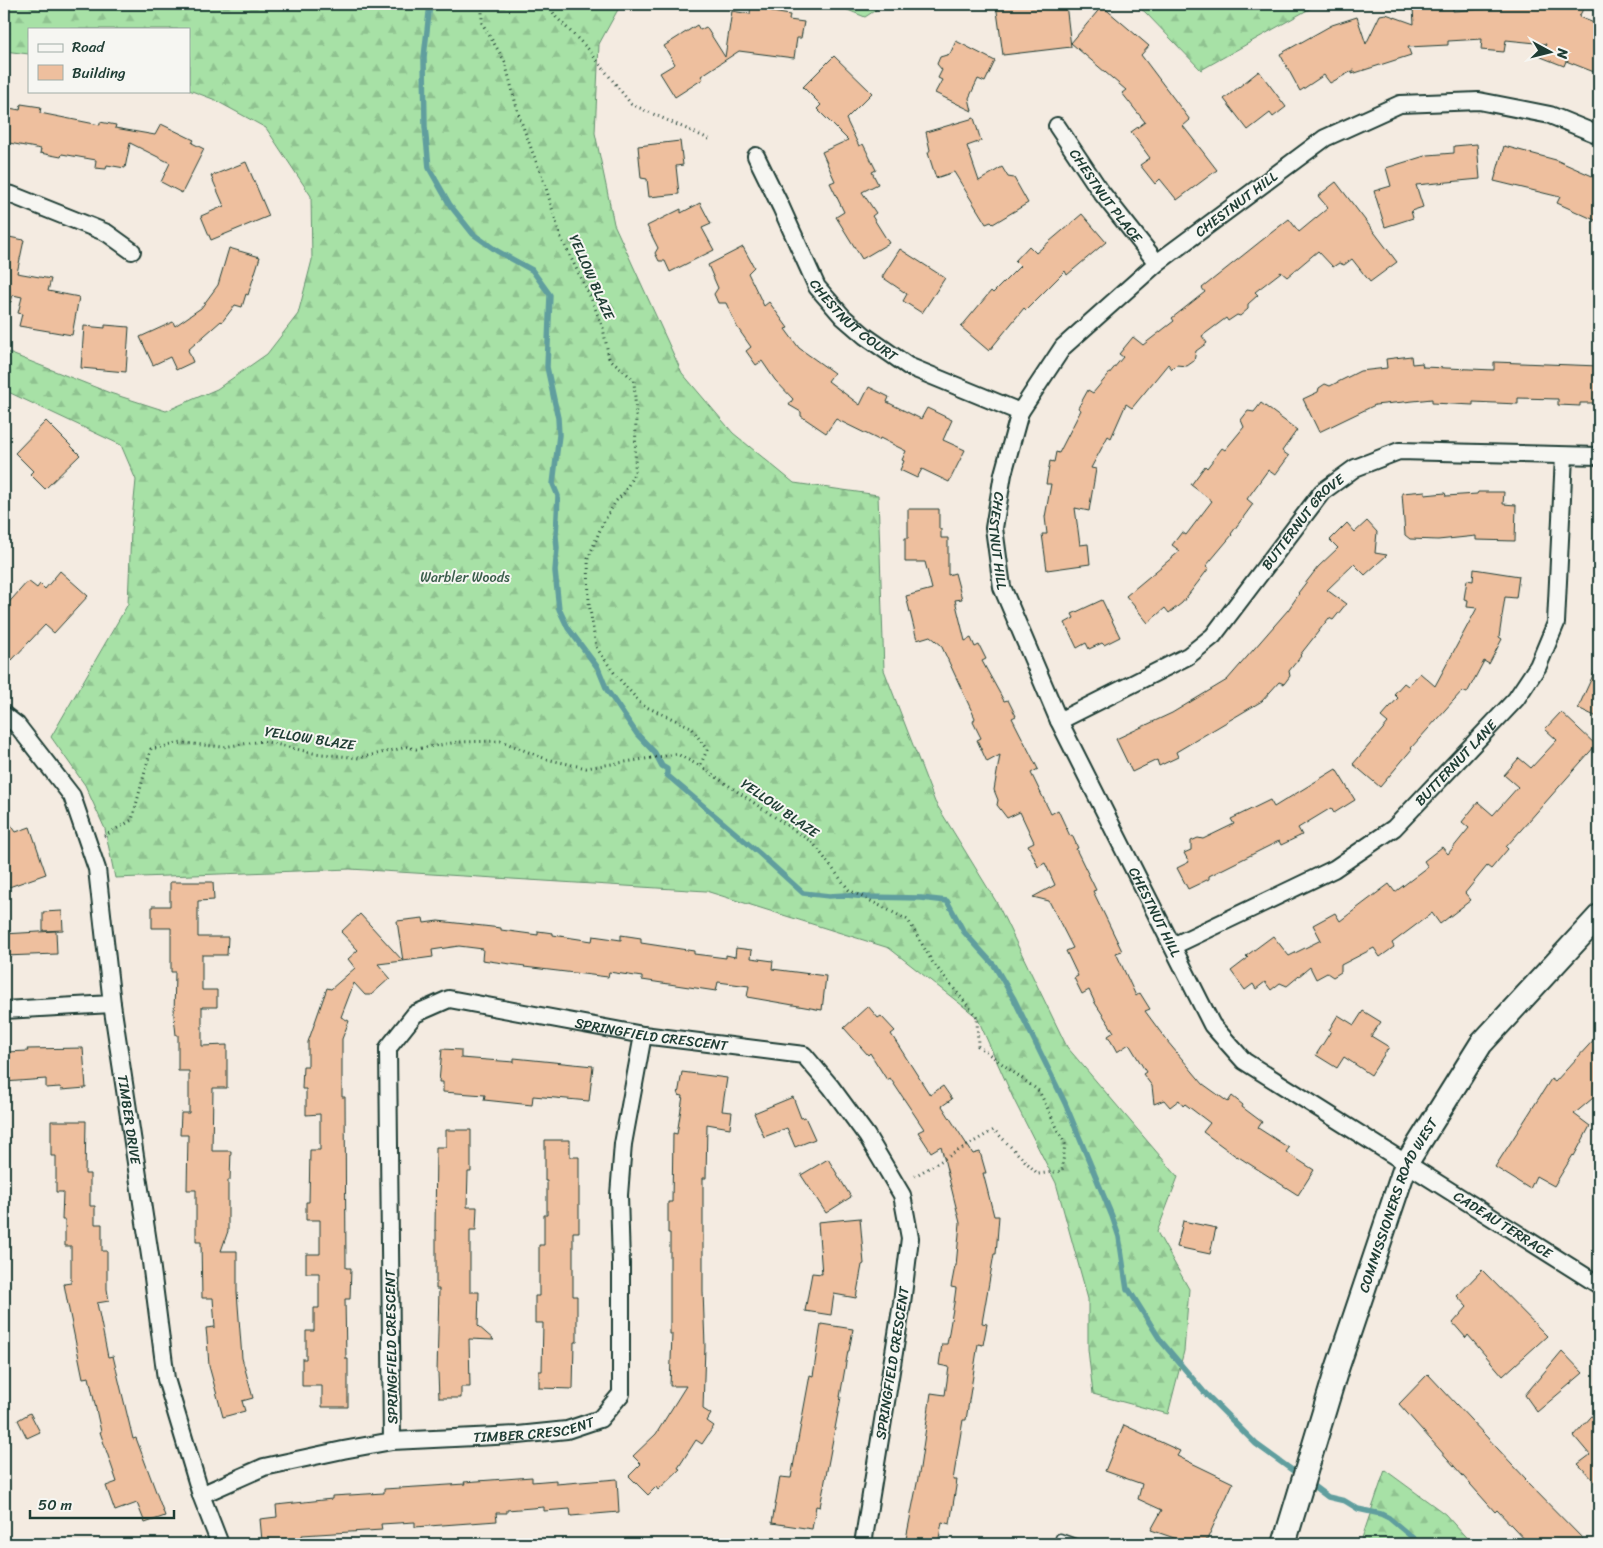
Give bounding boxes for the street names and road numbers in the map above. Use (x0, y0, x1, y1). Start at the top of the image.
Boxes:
street label: CHESTNUT PLACE (1062, 144, 1149, 249)
street label: CHESTNUT HILL (1189, 164, 1284, 244)
street label: YELLOW BLAZE (562, 230, 622, 325)
street label: CHESTNUT COURT (802, 275, 904, 369)
street label: BUTTERNUT GROVE (1255, 467, 1351, 576)
street label: CHESTNUT HILL (981, 490, 1014, 592)
street label: BUTTERNUT LANE (1409, 713, 1504, 812)
street label: YELLOW BLAZE (263, 719, 358, 758)
street label: YELLOW BLAZE (735, 772, 825, 846)
street label: CHESTNUT HILL (1121, 863, 1188, 962)
street label: SPRINGFIELD CRESCENT (573, 1011, 731, 1059)
street label: TIMBER DRIVE (110, 1073, 148, 1167)
street label: COMMISSIONERS ROAD WEST (1352, 1112, 1446, 1296)
street label: CADEAU TERRACE (1448, 1184, 1558, 1266)
street label: SPRINGFIELD CRESCENT (378, 1268, 405, 1424)
street label: SPRINGFIELD CRESCENT (868, 1283, 917, 1441)
street label: TIMBER CRESCENT (473, 1409, 599, 1450)

